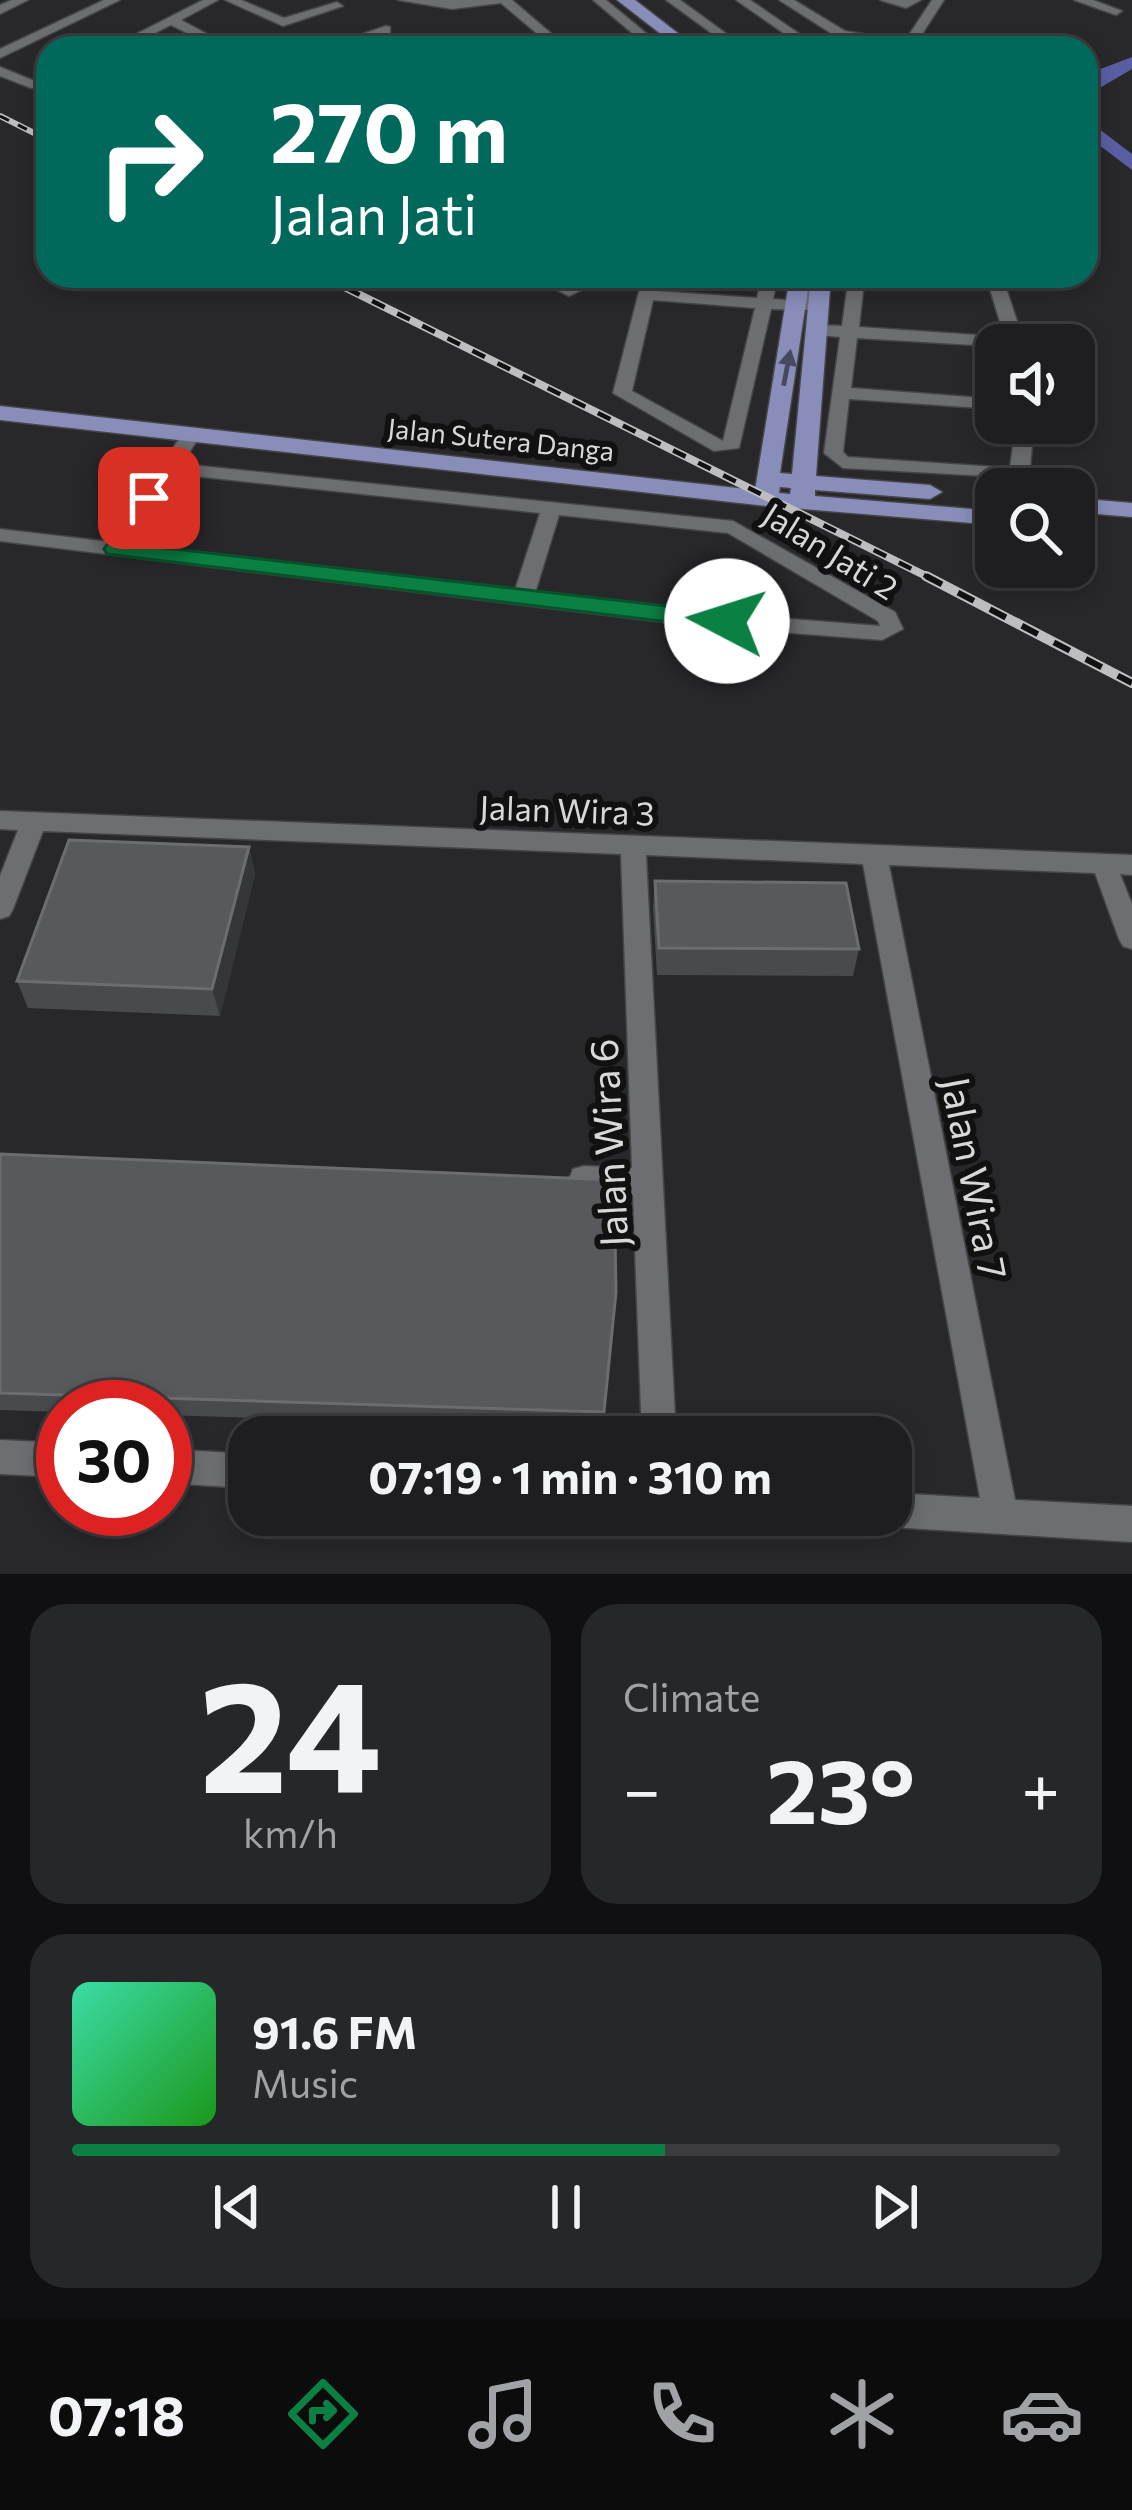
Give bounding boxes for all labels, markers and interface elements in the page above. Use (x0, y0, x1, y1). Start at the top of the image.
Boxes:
text: 270 m (270, 78, 508, 180)
icon: right (72, 84, 228, 240)
text: Jalan Jati (270, 180, 477, 246)
map controls (975, 324, 1095, 588)
button: sound (975, 324, 1095, 444)
one-way arrow (778, 348, 797, 386)
street label: Jalan Sutera Danga (386, 411, 616, 467)
pin (98, 447, 200, 549)
icon: arrive (116, 465, 182, 531)
button: search (975, 468, 1095, 588)
street label: Jalan Jati 2 (756, 493, 906, 607)
position arrow (664, 558, 790, 684)
street label: Jalan Wira 3 (479, 785, 655, 833)
street label: Jalan Wira 6 (578, 1038, 636, 1248)
street label: Jalan Wira 7 (933, 1073, 1019, 1283)
speed limit sign: 30 (36, 1380, 192, 1536)
text: 07:19 · 1 min · 310 m (368, 1448, 772, 1503)
text: 24 (199, 1634, 382, 1825)
text: Climate (623, 1672, 760, 1720)
text: 23° (767, 1732, 915, 1843)
text: − (623, 1747, 661, 1828)
text: + (1021, 1747, 1060, 1828)
text: km/h (243, 1808, 338, 1856)
text: 91.6 FM (252, 2003, 417, 2058)
text: Music (252, 2058, 358, 2106)
icon: previous (204, 2174, 270, 2240)
icon: pause (533, 2174, 599, 2240)
icon: next (862, 2174, 928, 2240)
icon: directions (281, 2372, 365, 2456)
icon: music (461, 2372, 545, 2456)
icon: phone (640, 2372, 724, 2456)
icon: climate (820, 2372, 904, 2456)
icon: car (1000, 2372, 1084, 2456)
text: 07:18 (48, 2381, 185, 2447)

